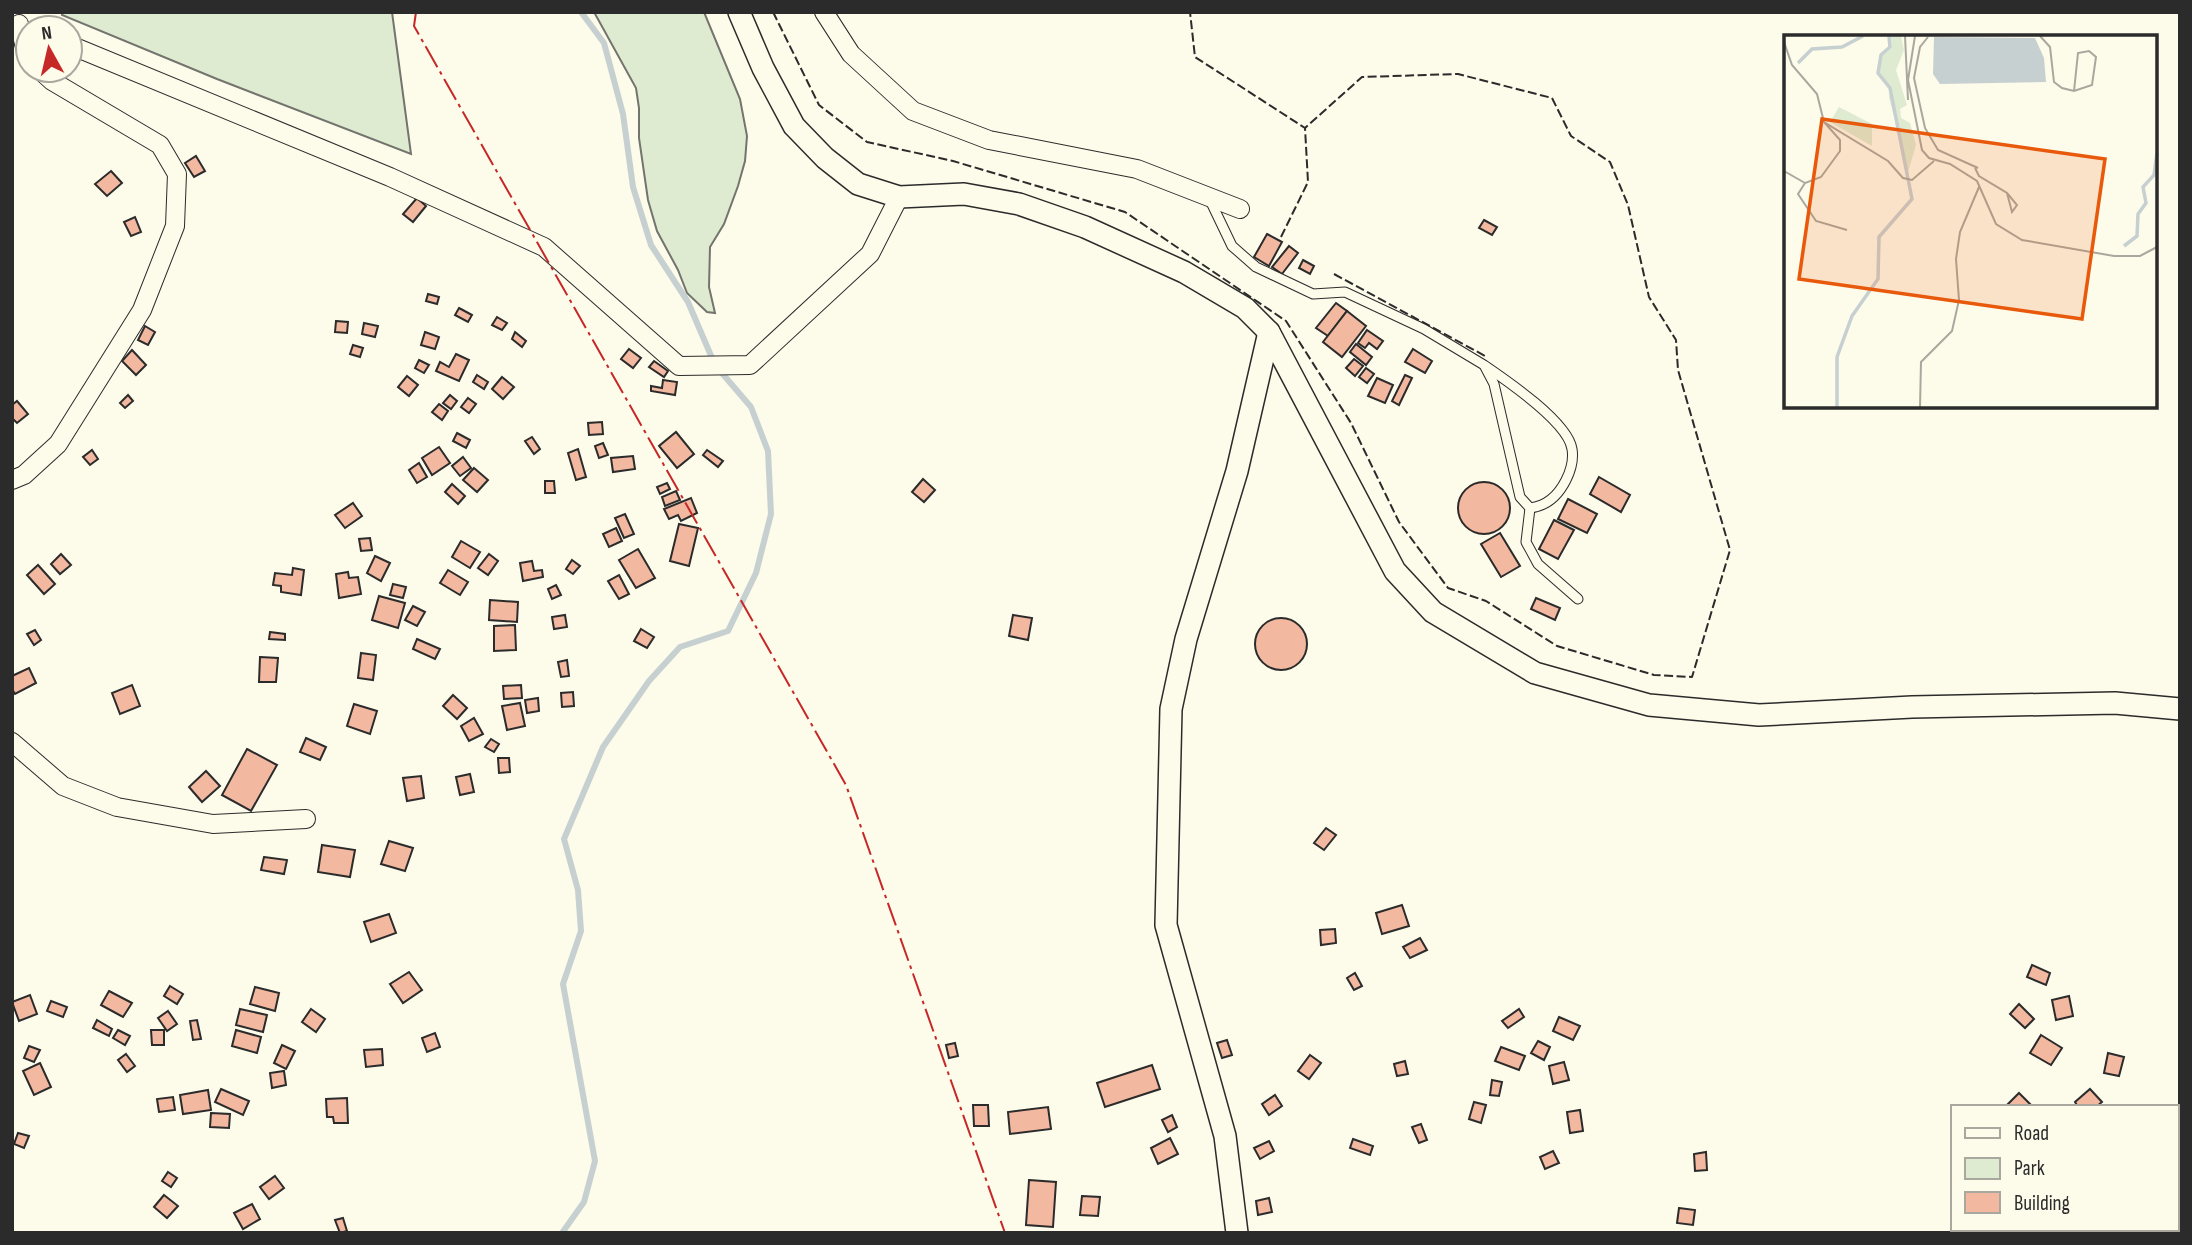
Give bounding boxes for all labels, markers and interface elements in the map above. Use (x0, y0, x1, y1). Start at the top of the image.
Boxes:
north arrow (14, 14, 84, 84)
text: N (40, 22, 53, 46)
inset map (1784, 35, 2157, 408)
legend (1951, 1105, 2178, 1231)
text: Road (2014, 1121, 2049, 1146)
text: Park (2014, 1156, 2045, 1181)
text: Building (2014, 1191, 2070, 1216)

